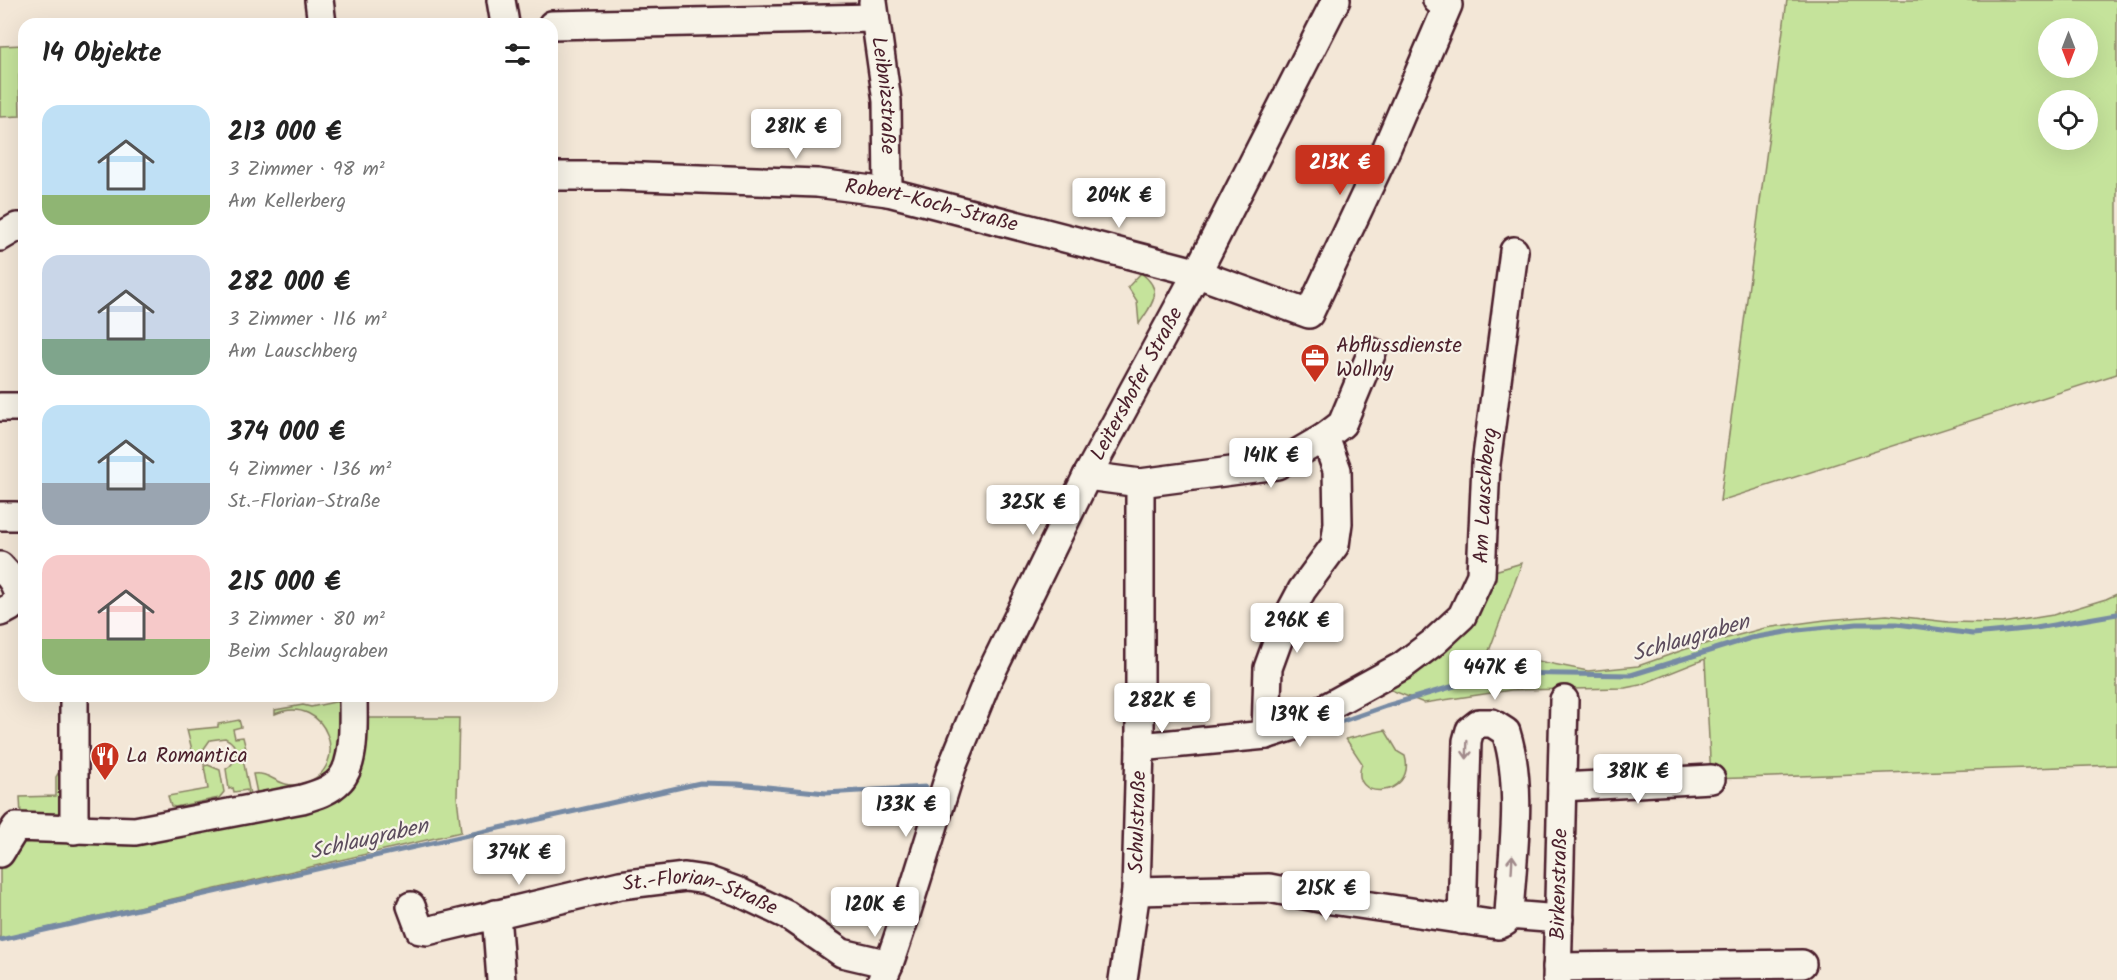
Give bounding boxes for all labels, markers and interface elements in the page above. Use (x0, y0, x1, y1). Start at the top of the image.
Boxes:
north arrow (2038, 18, 2098, 78)
map controls (2038, 18, 2098, 150)
text: 14 Objekte (42, 33, 162, 75)
street label: Leibnizstraße (862, 34, 904, 155)
icon: filters (501, 38, 534, 71)
button: locate (2038, 90, 2098, 150)
pin: 281K € (747, 109, 845, 160)
text: 213 000 € (228, 112, 342, 154)
text: 281K € (765, 112, 827, 144)
icon: home (90, 129, 162, 201)
pin: 213K € (1291, 145, 1389, 196)
text: 213K € (1309, 148, 1371, 180)
text: 3 Zimmer · 98 m² (228, 154, 385, 186)
street label: Robert-Koch-Straße (843, 170, 1022, 242)
pin: 204K € (1070, 178, 1168, 229)
text: 204K € (1086, 181, 1152, 213)
text: Am Kellerberg (228, 186, 346, 218)
text: 282 000 € (228, 262, 350, 304)
icon: home (90, 279, 162, 351)
street label: Leitershofer Straße (1082, 300, 1192, 467)
text: 3 Zimmer · 116 m² (228, 304, 387, 336)
place label: Abflussdienste Wollny (1336, 330, 1462, 387)
text: Am Lauschberg (228, 336, 358, 368)
office icon: Abflussdienste Wollny (1299, 342, 1331, 384)
text: 374 000 € (228, 412, 345, 454)
street label: Am Lauschberg (1465, 425, 1507, 564)
icon: home (90, 429, 162, 501)
pin: 141K € (1222, 438, 1320, 489)
text: 141K € (1243, 441, 1299, 473)
text: 4 Zimmer · 136 m² (228, 454, 391, 486)
pin: 325K € (984, 485, 1082, 536)
text: St.-Florian-Straße (228, 486, 380, 518)
text: 325K € (1000, 488, 1066, 520)
text: 215 000 € (228, 562, 341, 604)
icon: home (90, 579, 162, 651)
pin: 296K € (1248, 603, 1346, 654)
text: 3 Zimmer · 80 m² (228, 604, 385, 636)
water label: Schlaugraben (1628, 605, 1756, 672)
text: 296K € (1264, 606, 1330, 638)
text: Beim Schlaugraben (228, 636, 388, 668)
pin: 447K € (1446, 650, 1544, 701)
text: 447K € (1463, 653, 1527, 685)
pin: 282K € (1113, 683, 1211, 734)
text: 282K € (1128, 686, 1196, 718)
pin: 139K € (1251, 697, 1349, 748)
text: 139K € (1270, 700, 1330, 732)
restaurant icon: La Romantica (89, 740, 121, 782)
place label: La Romantica (126, 740, 248, 773)
one-way arrow (1462, 740, 1473, 760)
pin: 381K € (1589, 754, 1687, 805)
text: 381K € (1607, 757, 1669, 789)
street label: Schulstraße (1120, 770, 1156, 874)
pin: 133K € (857, 787, 955, 838)
text: 133K € (876, 790, 936, 822)
water label: Schlaugraben (306, 809, 434, 871)
street label: Birkenstraße (1542, 827, 1577, 940)
pin: 374K € (470, 835, 568, 886)
text: 374K € (487, 838, 551, 870)
one-way arrow (1506, 855, 1517, 875)
street label: St.-Florian-Straße (621, 860, 784, 925)
pin: 215K € (1277, 871, 1375, 922)
text: 215K € (1296, 874, 1356, 906)
pin: 120K € (826, 887, 924, 938)
text: 120K € (845, 890, 905, 922)

